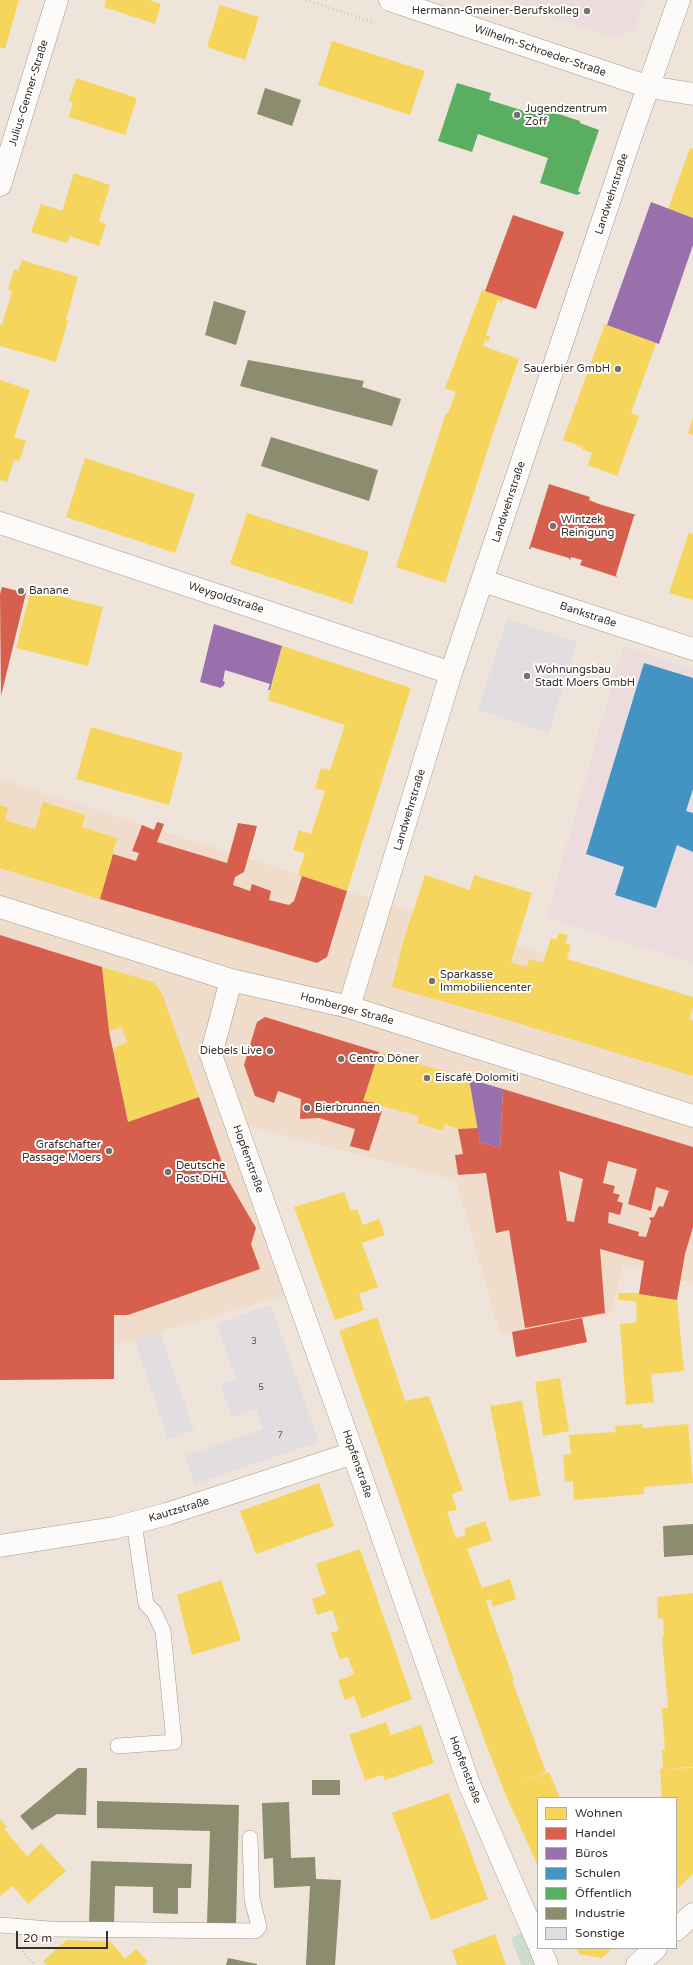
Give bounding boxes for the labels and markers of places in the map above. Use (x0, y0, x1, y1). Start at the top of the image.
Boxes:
place label: Hermann-Gmeiner-Berufskolleg (412, 4, 579, 18)
marker: Hermann-Gmeiner-Berufskolleg (582, 6, 592, 16)
place label: Jugendzentrum Zoff (525, 102, 607, 128)
marker: Jugendzentrum Zoff (512, 110, 522, 120)
place label: Sauerbier GmbH (523, 362, 610, 376)
marker: Sauerbier GmbH (613, 364, 623, 374)
place label: Wintzek Reinigung (561, 513, 615, 539)
marker: Wintzek Reinigung (548, 521, 558, 531)
place label: Banane (29, 584, 69, 598)
marker: Banane (16, 586, 26, 596)
place label: Wohnungsbau Stadt Moers GmbH (535, 663, 635, 689)
marker: Wohnungsbau Stadt Moers GmbH (522, 671, 532, 681)
place label: Sparkasse Immobiliencenter (440, 968, 531, 994)
marker: Sparkasse Immobiliencenter (427, 976, 437, 986)
place label: Diebels Live (200, 1044, 262, 1058)
marker: Diebels Live (265, 1046, 275, 1056)
place label: Centro Döner (349, 1052, 419, 1066)
marker: Centro Döner (336, 1054, 346, 1064)
place label: Eiscafé Dolomiti (435, 1071, 519, 1085)
marker: Eiscafé Dolomiti (422, 1073, 432, 1083)
place label: Bierbrunnen (315, 1101, 380, 1115)
marker: Bierbrunnen (302, 1103, 312, 1113)
place label: Grafschafter Passage Moers (22, 1138, 101, 1164)
marker: Grafschafter Passage Moers (104, 1146, 114, 1156)
place label: Deutsche Post DHL (176, 1159, 225, 1185)
marker: Deutsche Post DHL (163, 1167, 173, 1177)

